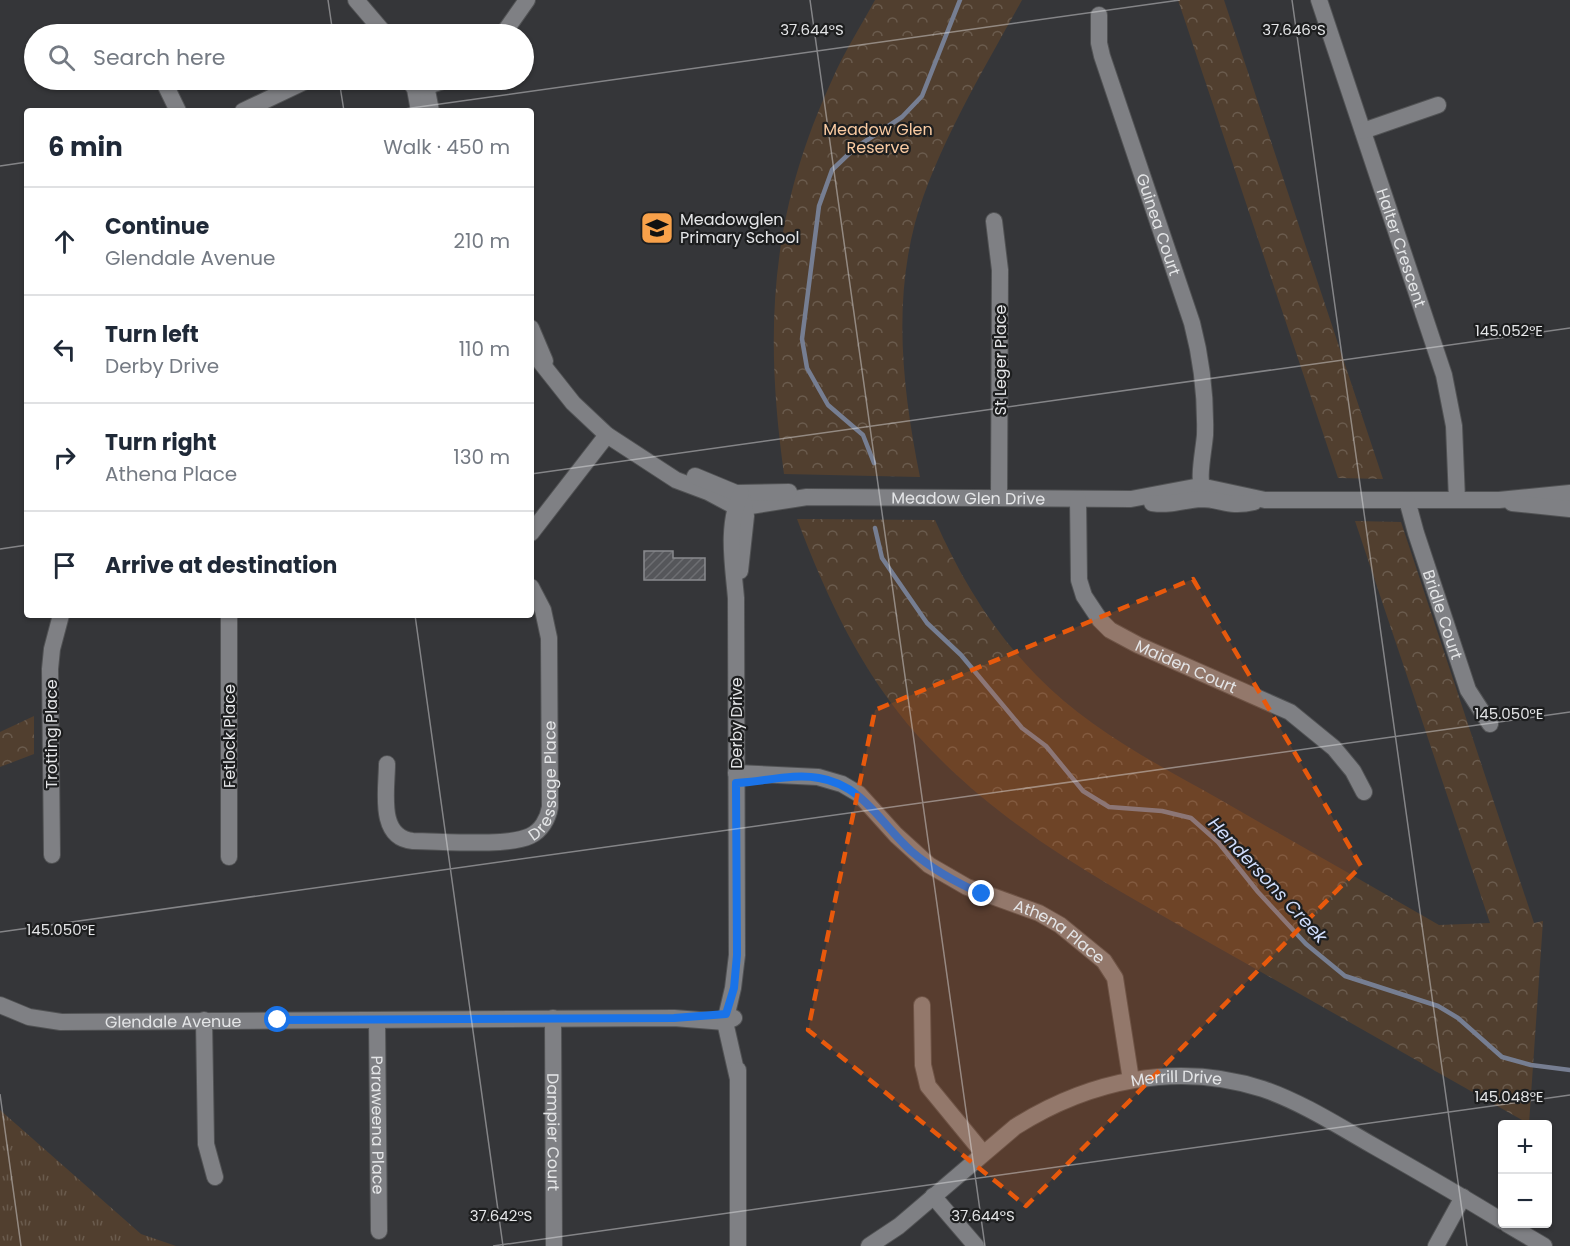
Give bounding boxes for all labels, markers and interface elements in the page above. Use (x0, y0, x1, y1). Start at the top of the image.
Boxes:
text: 37.644°S (780, 19, 844, 40)
text: 37.646°S (1262, 19, 1326, 40)
search box (24, 24, 534, 90)
icon: search (45, 41, 78, 74)
text: Search here (93, 42, 226, 73)
park label: Meadow Glen Reserve (823, 118, 933, 159)
text: 6 min (48, 129, 123, 165)
text: Walk · 450 m (383, 133, 510, 161)
street label: Guinea Court (1131, 170, 1187, 279)
street label: Halter Crescent (1371, 185, 1432, 310)
place label: Meadowglen Primary School (680, 208, 799, 249)
school or university icon: Meadowglen Primary School (639, 210, 675, 246)
text: Continue (105, 211, 209, 242)
icon: ahead (48, 225, 81, 258)
text: 210 m (454, 227, 510, 255)
text: Glendale Avenue (105, 244, 275, 272)
street label: St Leger Place (989, 304, 1012, 415)
text: Turn left (105, 319, 199, 350)
text: 145.052°E (1475, 320, 1543, 341)
icon: left (48, 333, 81, 366)
text: 110 m (459, 335, 510, 363)
text: Derby Drive (105, 352, 219, 380)
text: Turn right (105, 427, 216, 458)
icon: right (48, 441, 81, 474)
text: 130 m (453, 443, 510, 471)
text: Athena Place (105, 460, 237, 488)
street label: Meadow Glen Drive (891, 486, 1045, 510)
icon: arrive (48, 549, 81, 582)
text: Arrive at destination (105, 550, 337, 581)
street label: Bridle Court (1417, 567, 1469, 663)
street label: Maiden Court (1132, 634, 1240, 699)
street label: Derby Drive (725, 677, 748, 769)
street label: Trotting Place (40, 679, 63, 789)
street label: Fetlock Place (218, 684, 241, 788)
text: 145.050°E (1475, 703, 1543, 724)
street label: Dressage Place (523, 720, 562, 846)
water label: Hendersons Creek (1203, 811, 1334, 949)
route end (968, 880, 994, 906)
street label: Athena Place (1011, 893, 1110, 969)
text: 145.050°E (27, 919, 95, 940)
route start (264, 1006, 290, 1032)
street label: Glendale Avenue (105, 1009, 242, 1033)
street label: Paraweena Place (366, 1055, 390, 1195)
street label: Merrill Drive (1129, 1064, 1224, 1092)
street label: Dampier Court (542, 1073, 565, 1191)
text: 145.048°E (1475, 1086, 1543, 1107)
map controls (1498, 1120, 1552, 1228)
button: + (1498, 1120, 1552, 1174)
button: − (1498, 1174, 1552, 1228)
text: 37.642°S (470, 1205, 532, 1226)
text: 37.644°S (951, 1205, 1015, 1226)

